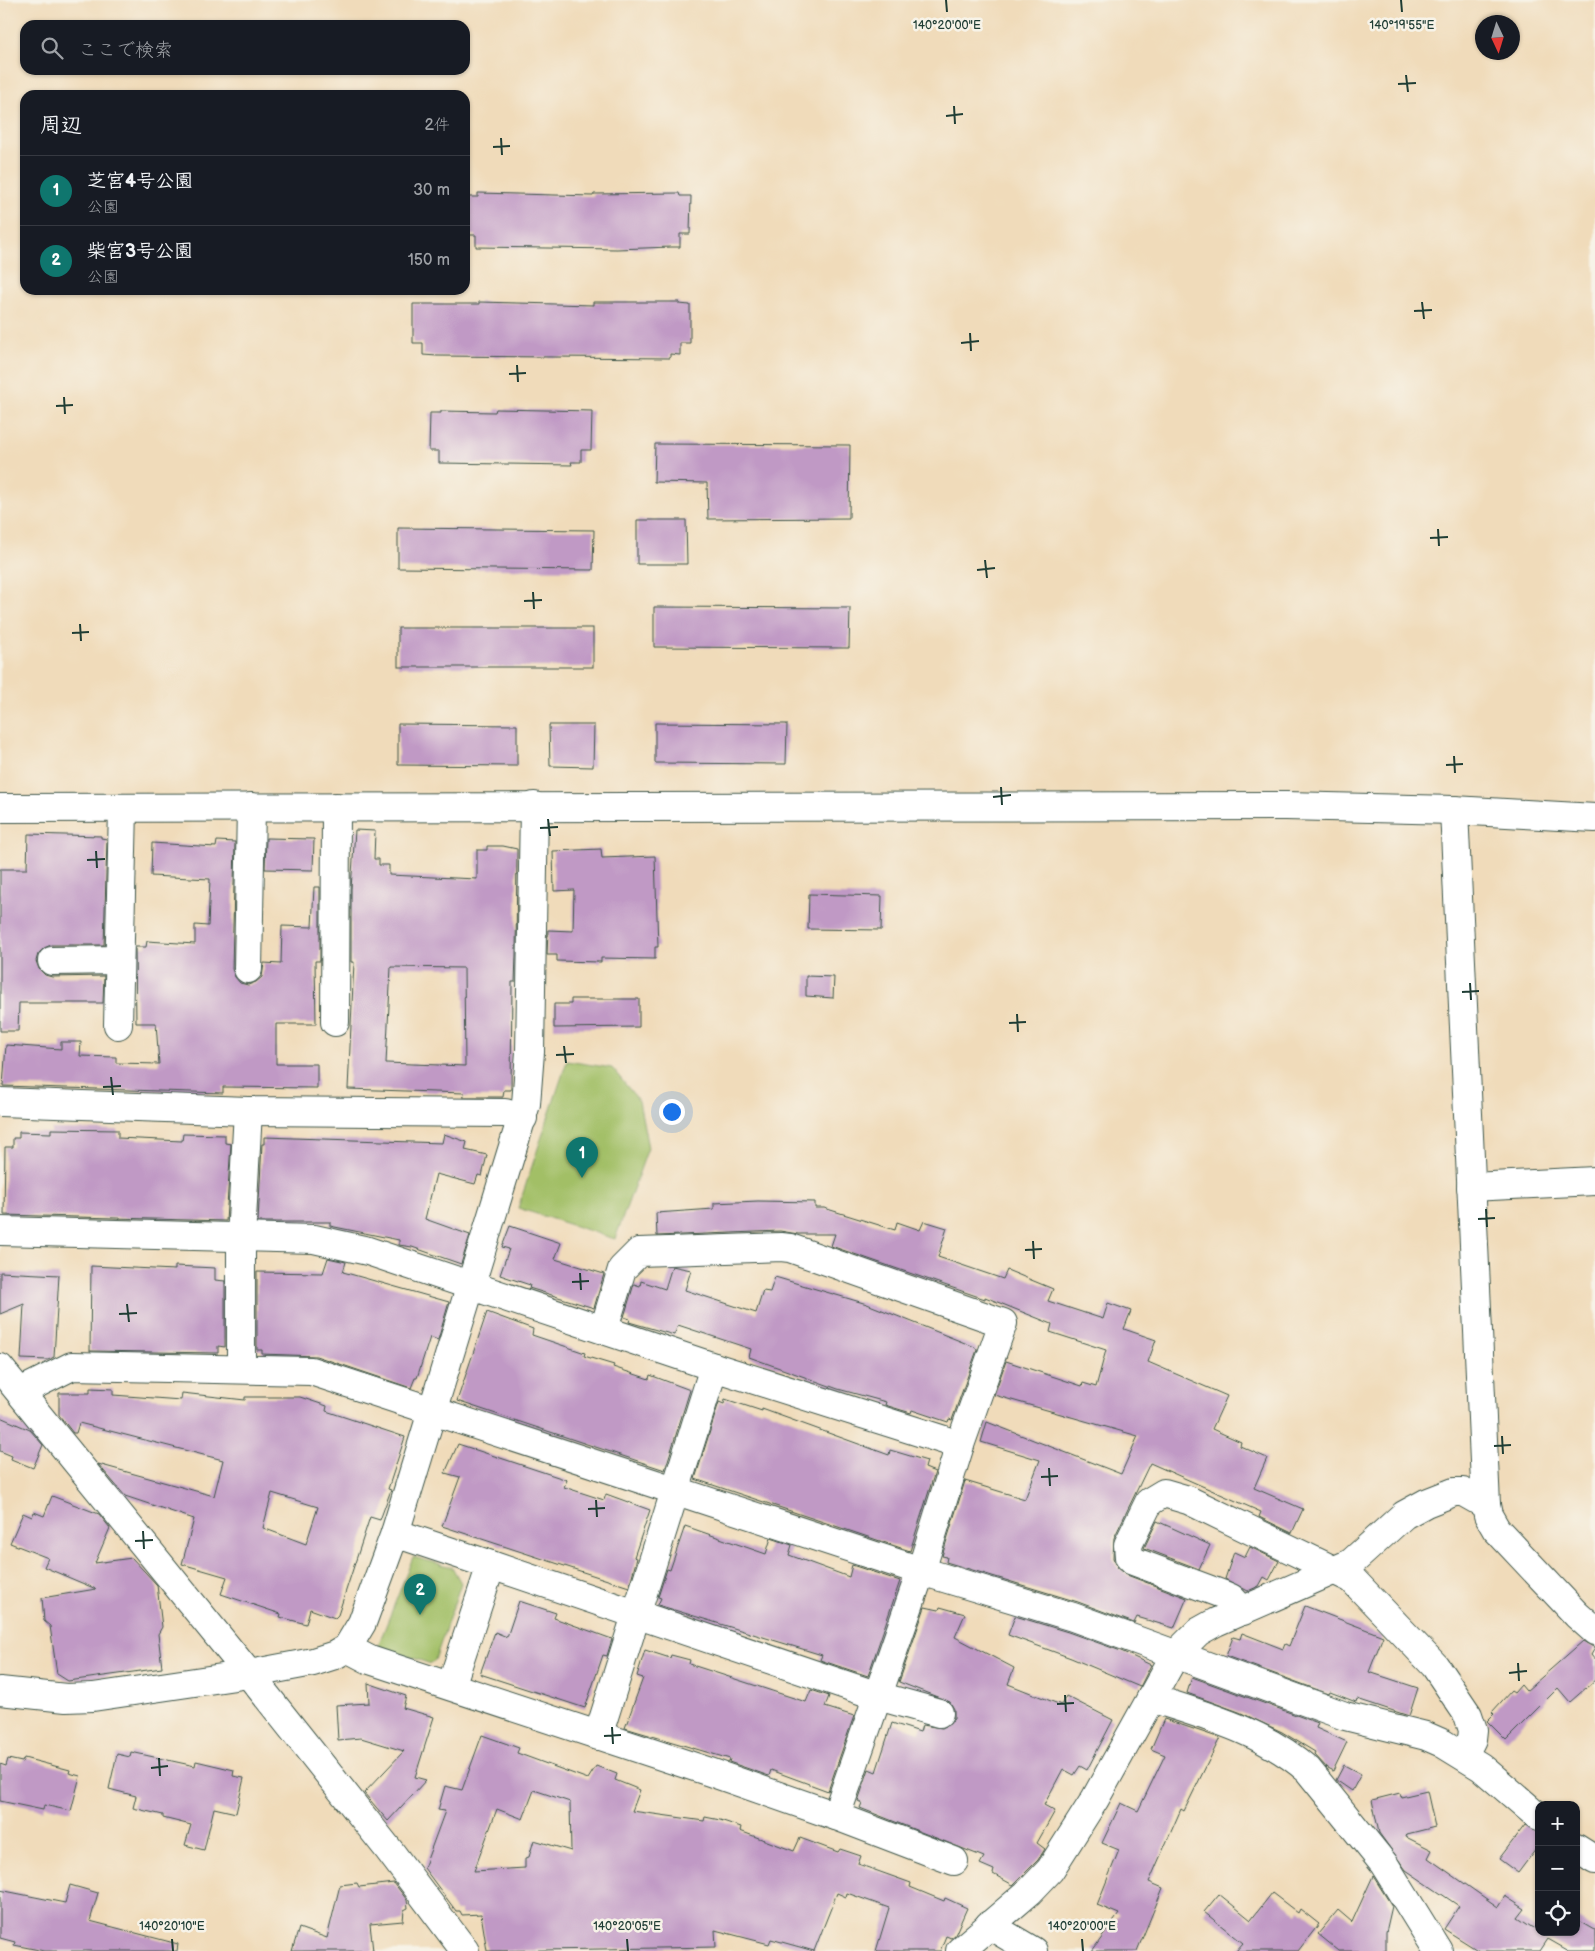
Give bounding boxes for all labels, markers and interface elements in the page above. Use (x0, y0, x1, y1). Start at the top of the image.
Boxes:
north arrow (1475, 15, 1520, 60)
text: 140°20'00"E (913, 18, 981, 33)
text: 140°19'55"E (1370, 18, 1435, 33)
search box (20, 20, 470, 75)
icon: search (38, 34, 66, 62)
text: ここで検索 (78, 39, 173, 62)
text: 周辺 (40, 113, 82, 138)
text: 2件 (425, 116, 450, 135)
text: 芝宮4号公園 (87, 170, 193, 193)
text: 1 (53, 181, 59, 200)
text: 30 m (413, 181, 450, 200)
text: 公園 (87, 198, 119, 217)
text: 柴宮3号公園 (87, 240, 193, 263)
text: 2 (51, 251, 61, 270)
text: 150 m (408, 251, 450, 270)
text: 公園 (87, 268, 119, 287)
your location (659, 1099, 685, 1125)
pin: 1 (566, 1137, 598, 1178)
pin: 2 (404, 1574, 436, 1615)
map controls (1535, 1801, 1580, 1936)
button: + (1535, 1801, 1580, 1846)
button: − (1535, 1846, 1580, 1891)
button: locate (1535, 1891, 1580, 1936)
text: 140°20'10"E (139, 1919, 205, 1934)
text: 140°20'05"E (593, 1919, 661, 1934)
text: 140°20'00"E (1048, 1919, 1116, 1934)

